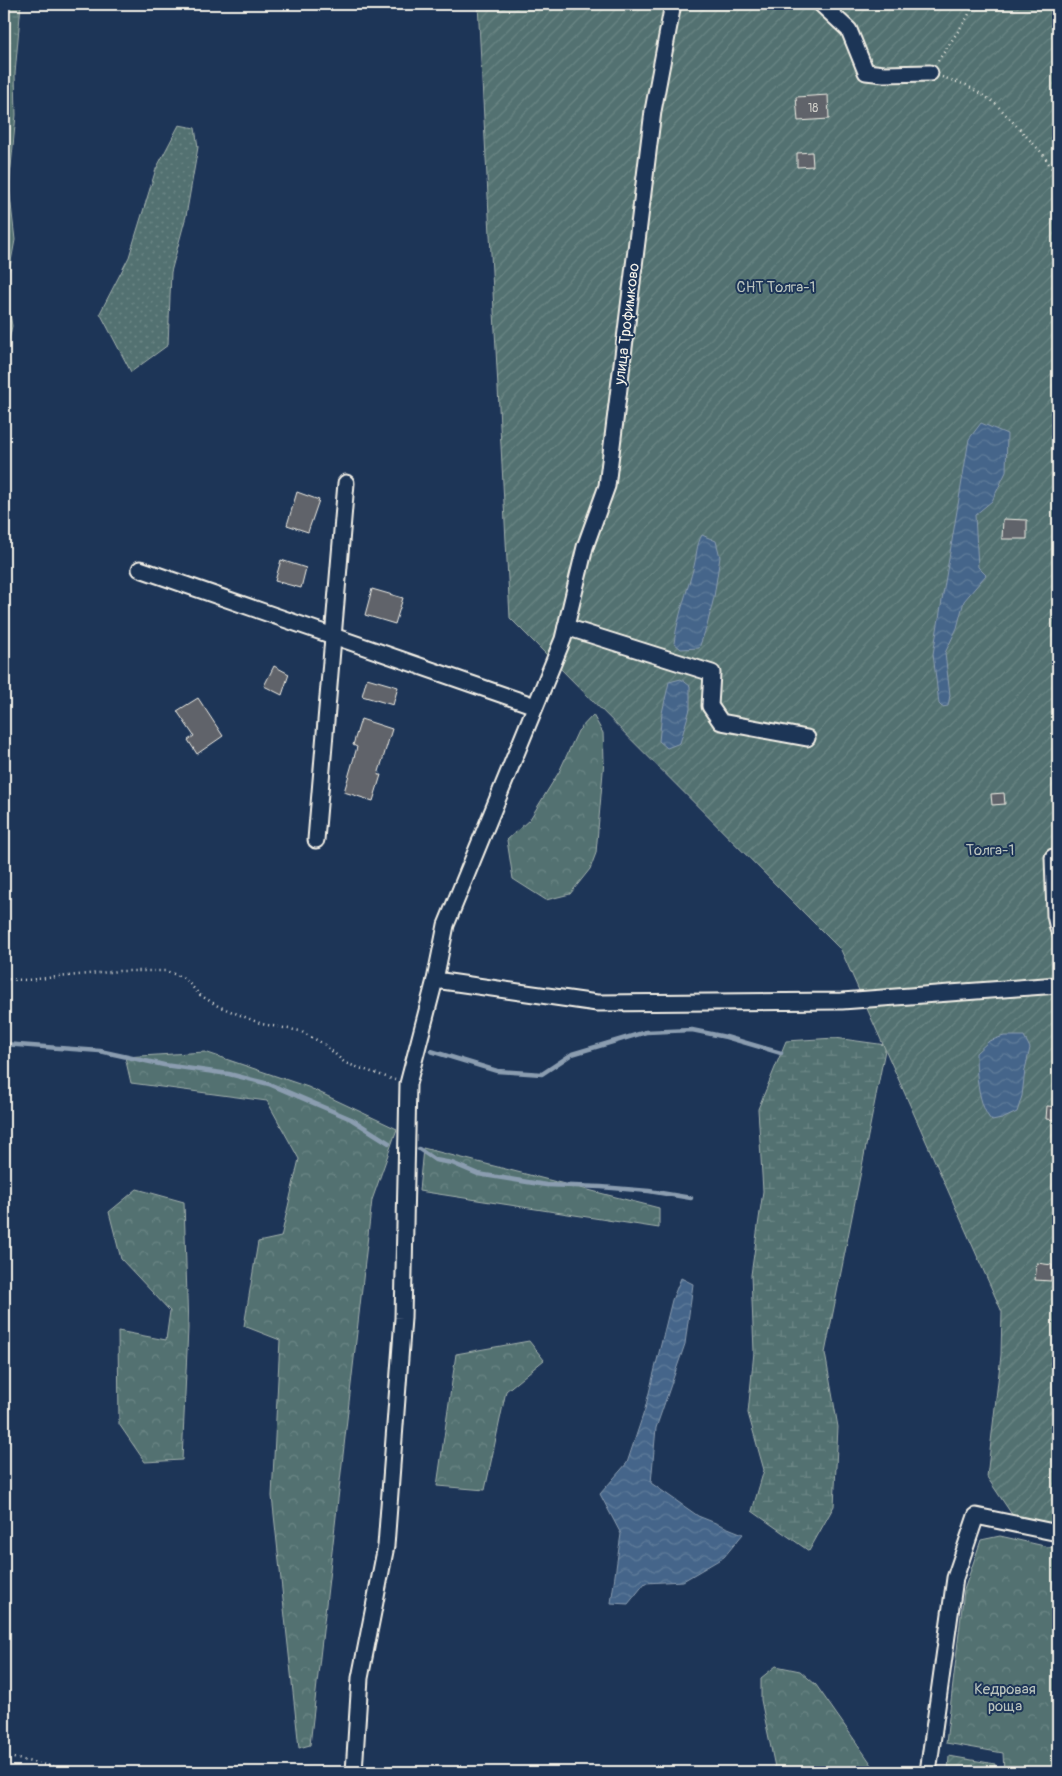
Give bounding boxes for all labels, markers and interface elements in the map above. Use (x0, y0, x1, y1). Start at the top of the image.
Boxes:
house number: 18 (808, 101, 818, 116)
street label: улица Трофимково (610, 262, 644, 387)
park label: СНТ Толга-1 (737, 278, 815, 297)
park label: Толга-1 (966, 841, 1014, 860)
park label: Кедровая роща (974, 1680, 1036, 1716)

